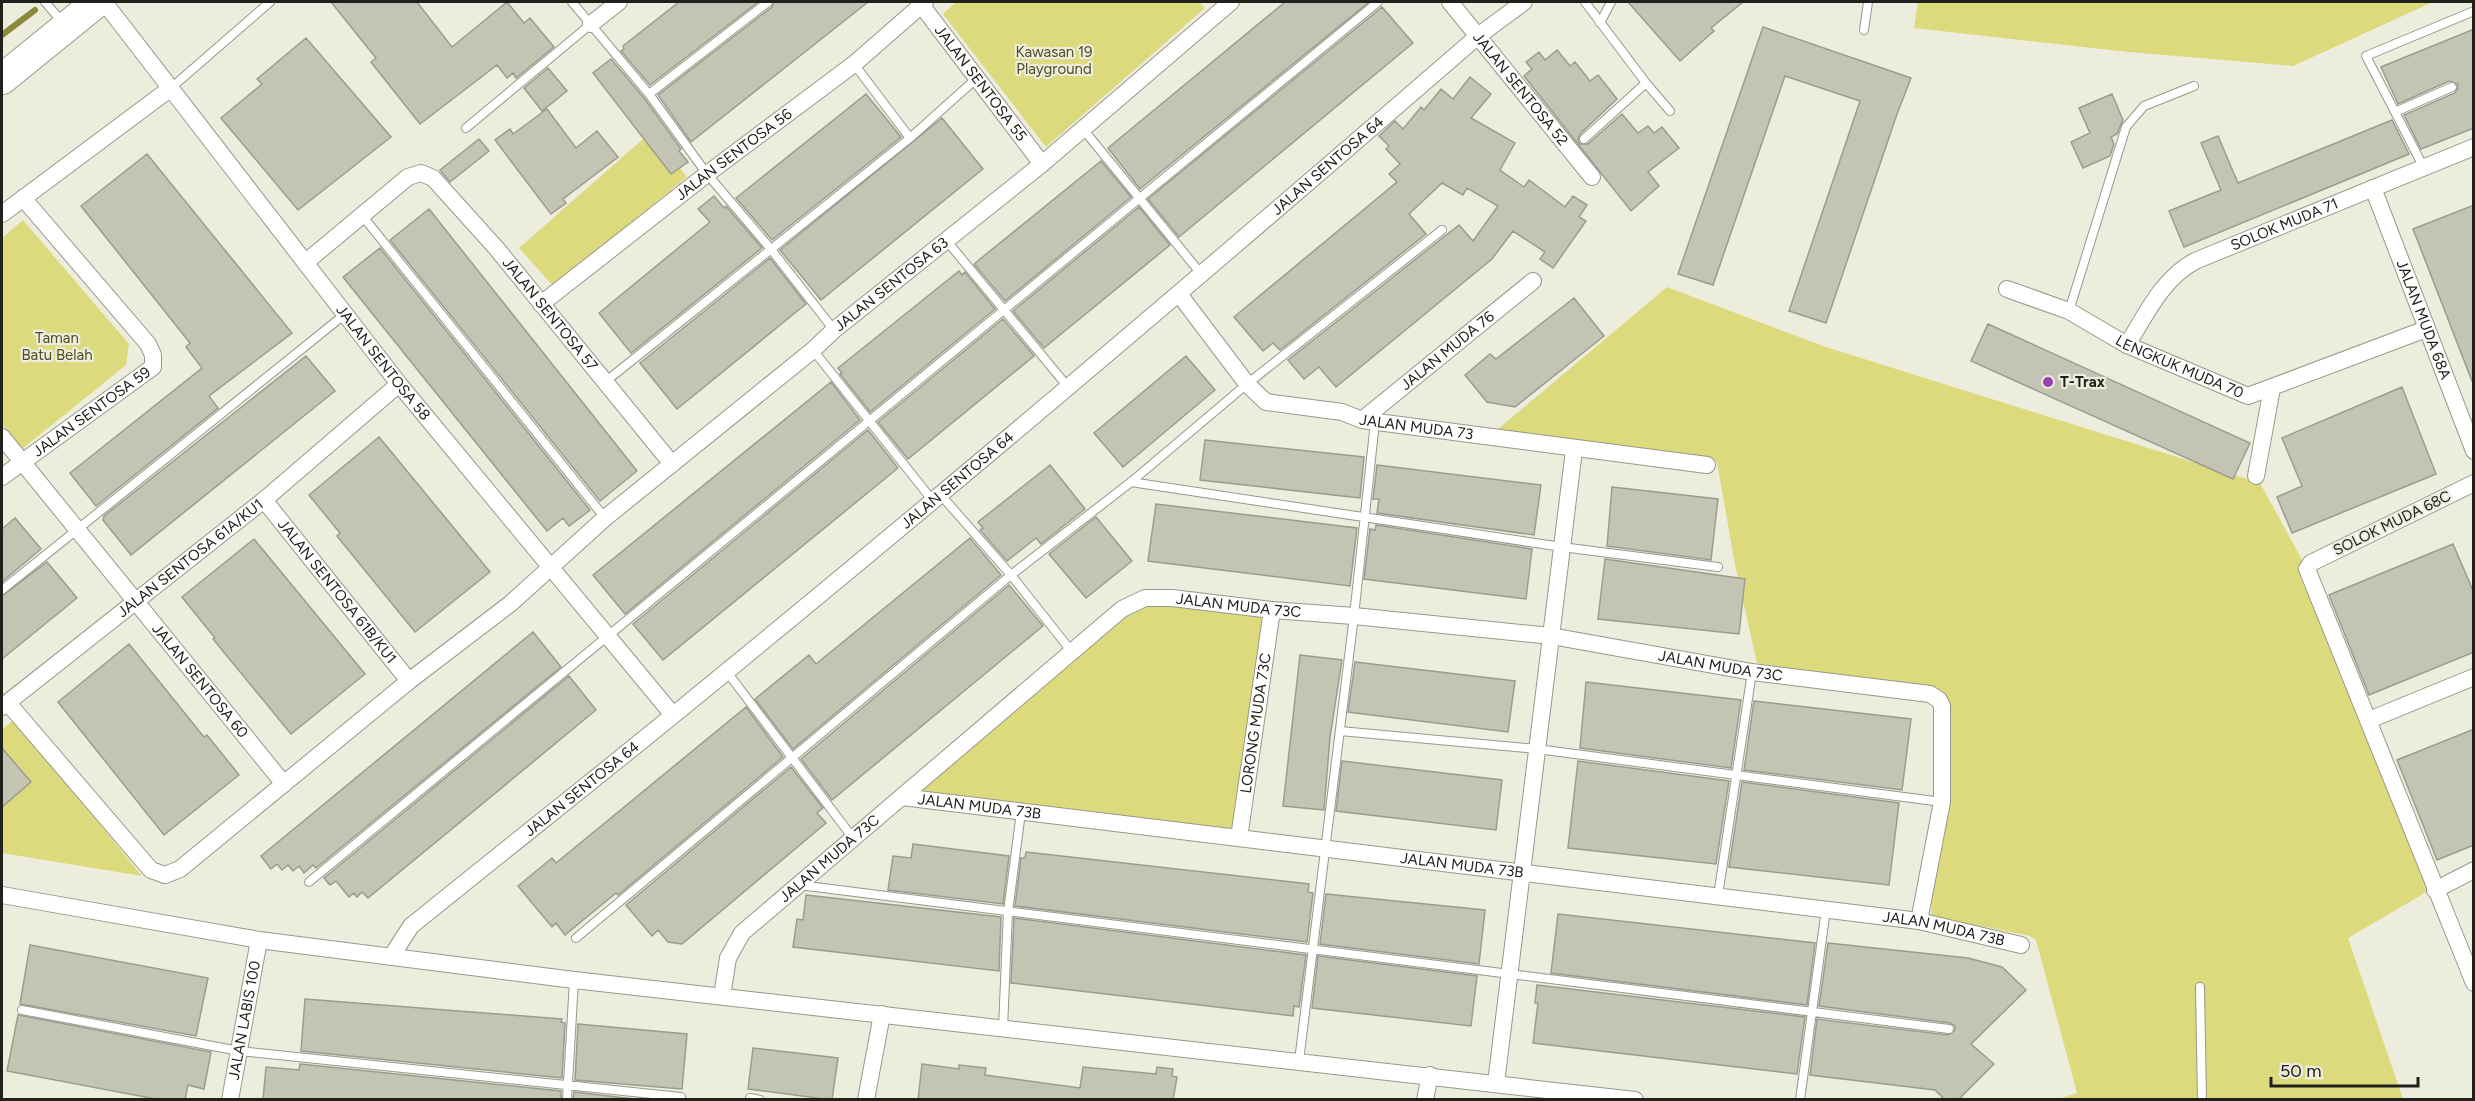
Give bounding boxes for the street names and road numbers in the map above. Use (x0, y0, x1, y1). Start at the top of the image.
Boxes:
street label: JALAN SENTOSA 55 (931, 22, 1031, 145)
street label: JALAN SENTOSA 52 (1469, 29, 1572, 149)
street label: JALAN SENTOSA 56 (672, 104, 796, 204)
street label: JALAN SENTOSA 64 (1268, 113, 1387, 219)
street label: SOLOK MUDA 71 (2228, 194, 2341, 255)
street label: JALAN SENTOSA 63 (831, 233, 952, 335)
street label: JALAN SENTOSA 57 (499, 254, 601, 374)
street label: JALAN MUDA 68A (2392, 257, 2455, 382)
street label: JALAN SENTOSA 58 (332, 301, 434, 424)
street label: JALAN MUDA 76 (1397, 307, 1498, 394)
street label: LENGKUK MUDA 70 (2112, 331, 2246, 402)
street label: JALAN SENTOSA 59 (29, 363, 154, 460)
street label: JALAN MUDA 73 (1358, 411, 1475, 443)
street label: JALAN SENTOSA 64 (897, 428, 1017, 533)
street label: SOLOK MUDA 68C (2330, 487, 2454, 559)
street label: JALAN SENTOSA 61A/KU1 (114, 495, 267, 621)
street label: JALAN SENTOSA 61B/KU1 (274, 516, 400, 667)
street label: JALAN MUDA 73C (1175, 590, 1302, 621)
street label: JALAN SENTOSA 60 (148, 620, 252, 741)
street label: JALAN MUDA 73C (1657, 646, 1784, 685)
street label: LORONG MUDA 73C (1237, 652, 1275, 795)
street label: JALAN SENTOSA 64 (521, 737, 643, 840)
street label: JALAN MUDA 73B (917, 790, 1042, 823)
street label: JALAN MUDA 73C (776, 811, 883, 906)
street label: JALAN MUDA 73B (1399, 849, 1525, 882)
street label: JALAN MUDA 73B (1882, 908, 2006, 950)
street label: JALAN LABIS 100 (225, 959, 264, 1081)

